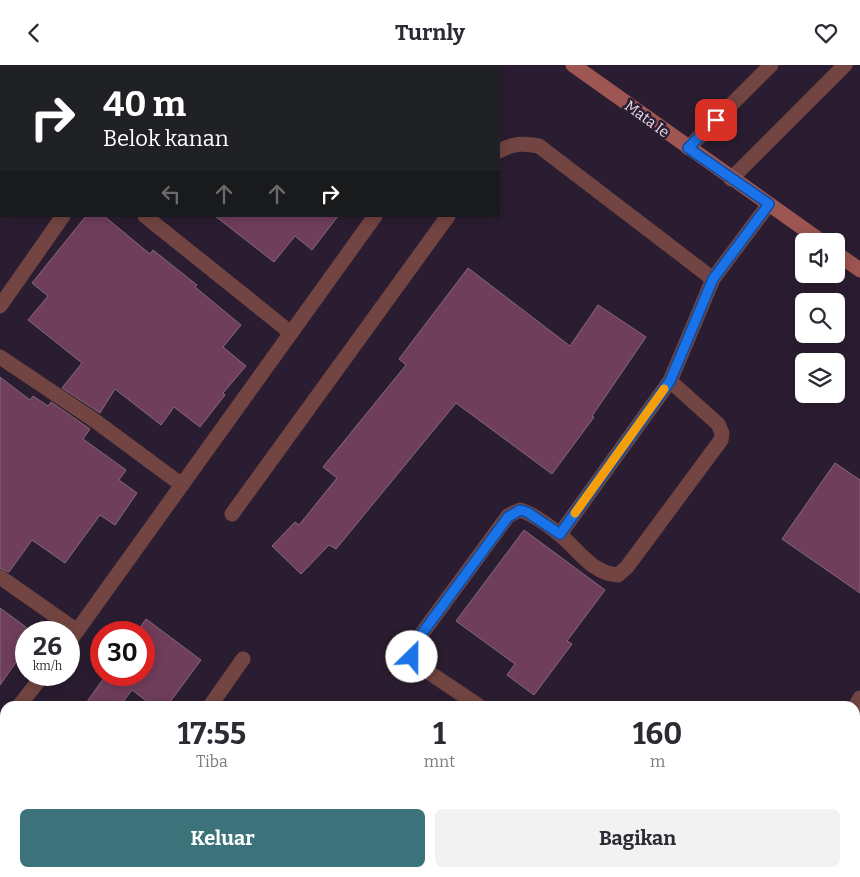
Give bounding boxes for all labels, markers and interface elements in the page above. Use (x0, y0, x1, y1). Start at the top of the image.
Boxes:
icon: back (20, 19, 48, 47)
text: Turnly (395, 19, 465, 46)
icon: heart (812, 19, 840, 47)
text: 40 m (103, 83, 186, 125)
icon: right (20, 85, 85, 150)
street label: Mata Ie (621, 97, 673, 141)
pin (695, 99, 737, 141)
icon: arrive (702, 106, 730, 134)
text: Belok kanan (103, 125, 229, 152)
icon: left (157, 180, 185, 208)
icon: ahead (210, 180, 238, 208)
icon: ahead (263, 180, 291, 208)
icon: right (316, 180, 344, 208)
map controls (795, 233, 845, 403)
button: sound (795, 233, 845, 283)
button: search (795, 293, 845, 343)
button: layers (795, 353, 845, 403)
speed limit sign: 30 (90, 621, 155, 686)
position arrow (385, 630, 437, 682)
text: 26 (33, 632, 62, 662)
text: km/h (33, 659, 62, 673)
text: 17:55 (178, 716, 246, 752)
text: 1 (433, 716, 446, 752)
text: 160 (633, 716, 682, 752)
text: Tiba (196, 752, 228, 771)
text: mnt (424, 752, 455, 771)
text: m (650, 752, 665, 771)
button: Keluar (20, 809, 425, 867)
button: Bagikan (435, 809, 840, 867)

